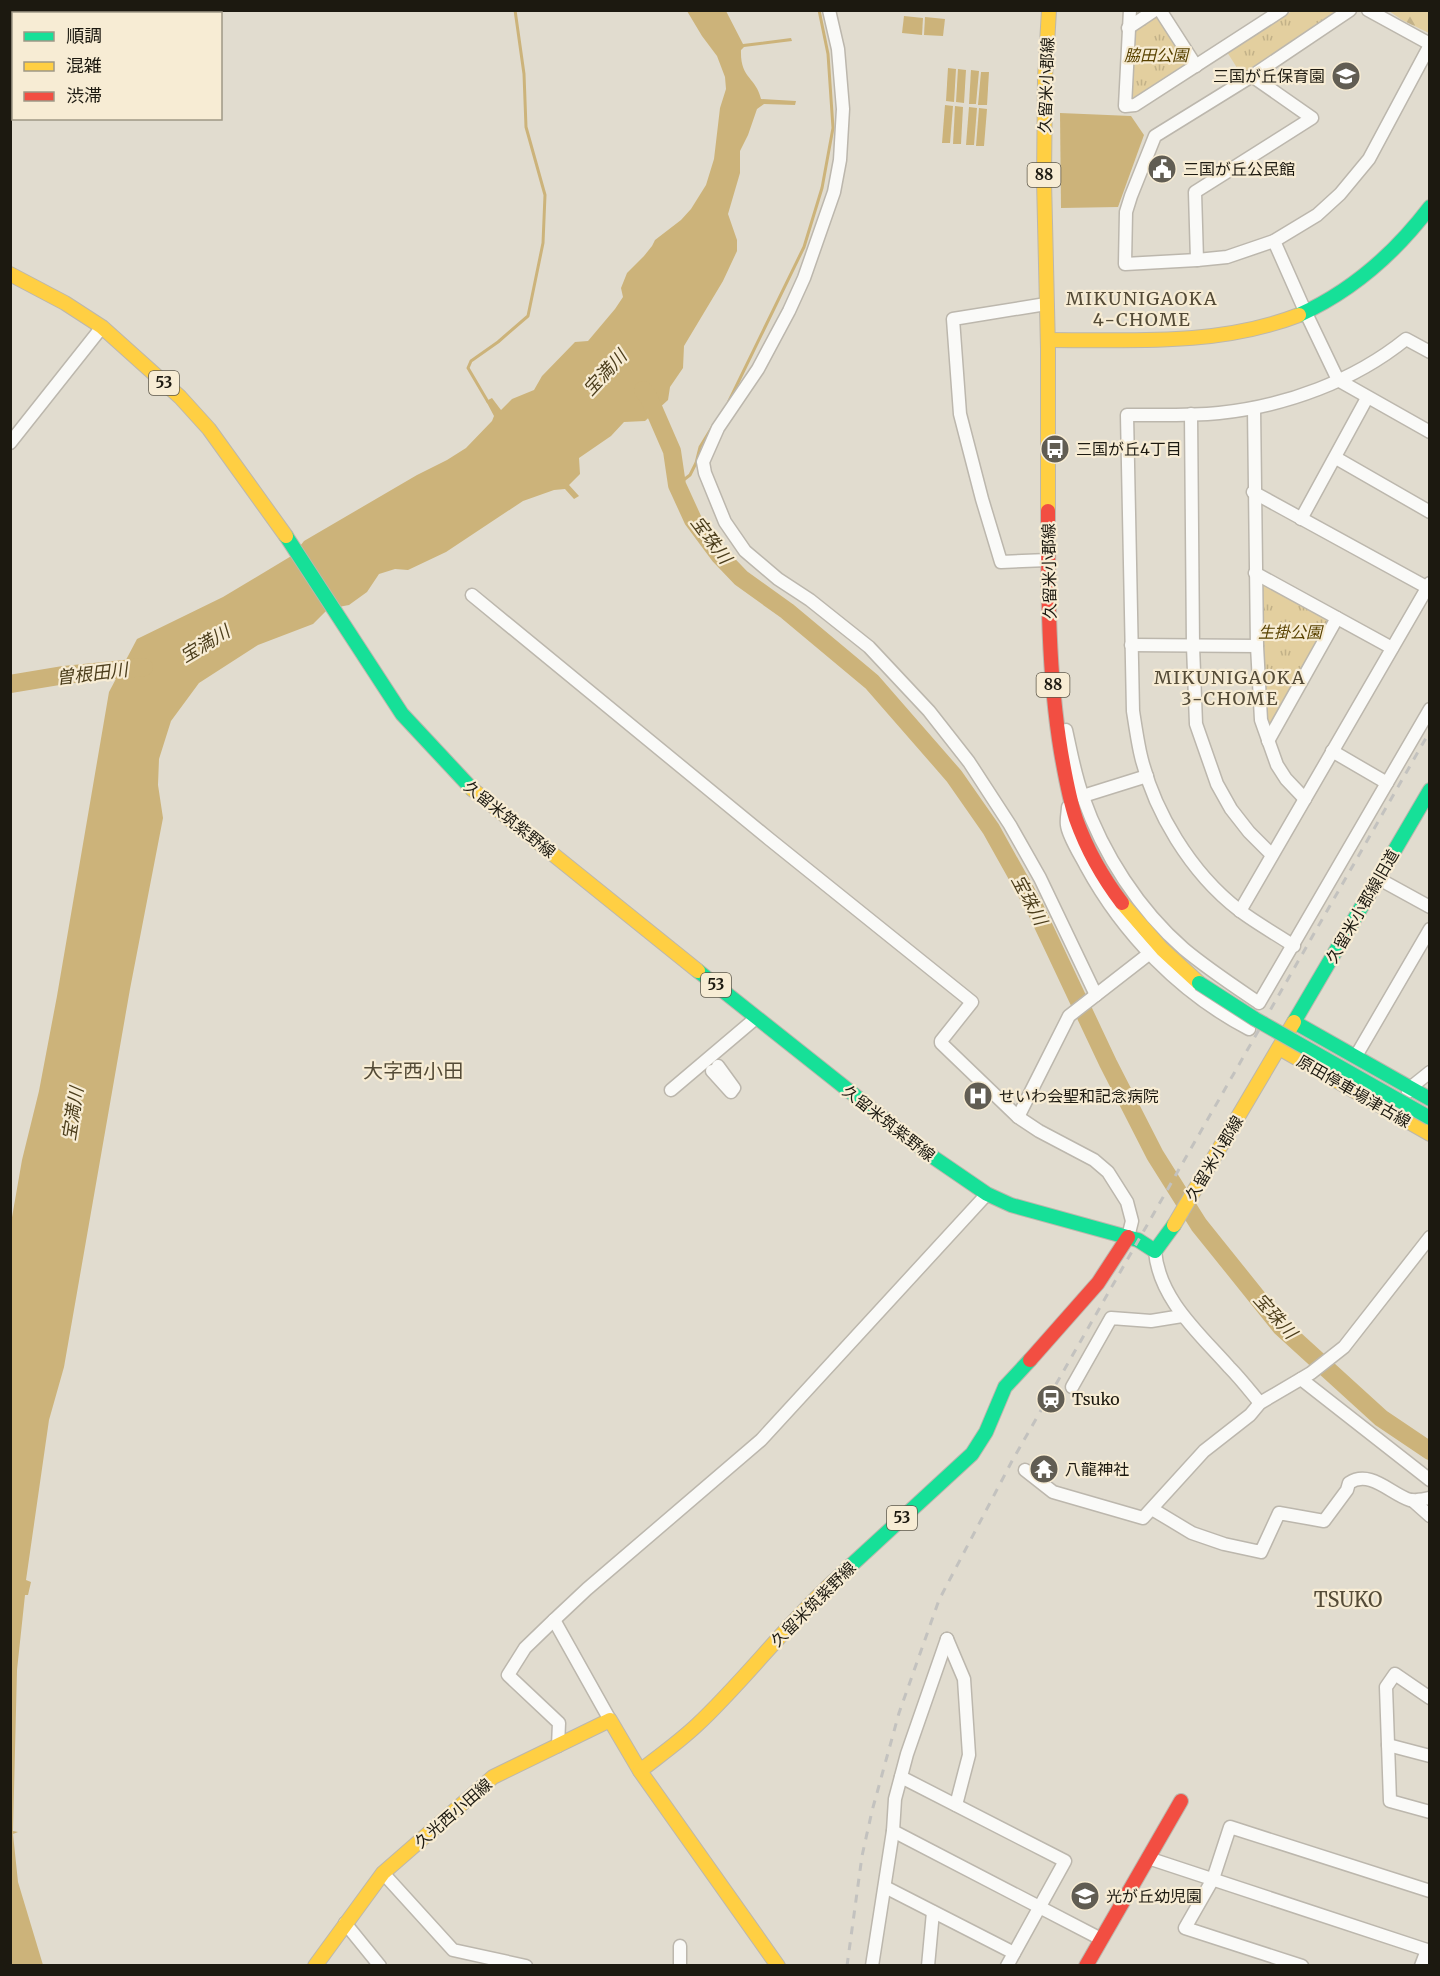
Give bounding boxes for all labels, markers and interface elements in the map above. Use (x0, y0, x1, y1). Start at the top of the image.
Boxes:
legend (12, 12, 222, 120)
text: 順調 (66, 24, 102, 47)
street label: 久留米小郡線 (1034, 37, 1058, 133)
park label: 脇田公園 (1124, 45, 1190, 65)
text: 混雑 (66, 54, 102, 77)
school or university icon: 三国が丘保育園 (1330, 60, 1362, 92)
place label: 三国が丘保育園 (1213, 66, 1325, 86)
text: 渋滞 (66, 84, 102, 107)
public building icon: 三国が丘公民館 (1146, 153, 1178, 185)
place label: 三国が丘公民館 (1183, 159, 1295, 179)
road number: 88 (1028, 163, 1060, 187)
district label: MIKUNIGAOKA 4-CHOME (1066, 287, 1218, 331)
water label: 宝満川 (578, 344, 633, 400)
road number: 53 (149, 371, 179, 395)
bus stop icon: 三国が丘4丁目 (1039, 433, 1071, 465)
place label: 三国が丘4丁目 (1076, 439, 1182, 459)
water label: 宝珠川 (686, 511, 738, 570)
street label: 久留米小郡線 (1038, 523, 1060, 619)
water label: 宝満川 (176, 619, 236, 667)
park label: 生掛公園 (1258, 622, 1324, 642)
water label: 曽根田川 (55, 657, 131, 689)
district label: MIKUNIGAOKA 3-CHOME (1154, 666, 1306, 710)
road number: 88 (1036, 673, 1070, 697)
street label: 久留米筑紫野線 (460, 776, 560, 862)
street label: 久留米小郡線旧道 (1321, 846, 1403, 966)
water label: 宝珠川 (1007, 871, 1053, 931)
road number: 53 (701, 973, 731, 997)
street label: 原田停車場津古線 (1294, 1050, 1414, 1132)
district label: 大字西小田 (363, 1058, 463, 1083)
hospital icon: せいわ会聖和記念病院 (962, 1080, 994, 1112)
street label: 久留米筑紫野線 (839, 1081, 939, 1165)
water label: 宝満川 (57, 1083, 88, 1142)
place label: せいわ会聖和記念病院 (999, 1086, 1159, 1106)
street label: 久留米小郡線 (1181, 1112, 1247, 1204)
water label: 宝珠川 (1249, 1288, 1303, 1345)
station icon: Tsuko (1035, 1383, 1067, 1415)
place label: Tsuko (1072, 1389, 1120, 1409)
temple icon: 八龍神社 (1028, 1453, 1060, 1485)
place label: 八龍神社 (1065, 1459, 1129, 1479)
road number: 53 (887, 1506, 917, 1530)
street label: 久留米筑紫野線 (766, 1557, 860, 1651)
district label: TSUKO (1314, 1587, 1382, 1612)
street label: 久光西小田線 (410, 1774, 496, 1852)
school or university icon: 光が丘幼児園 (1069, 1880, 1101, 1912)
place label: 光が丘幼児園 (1106, 1886, 1202, 1906)

